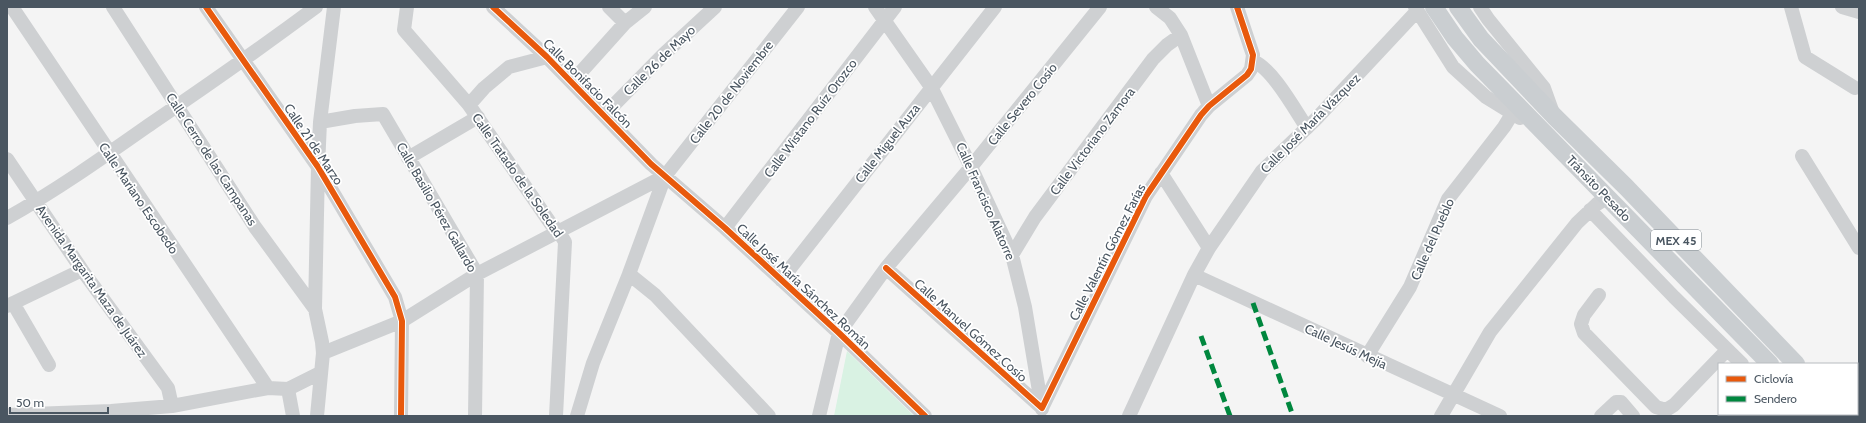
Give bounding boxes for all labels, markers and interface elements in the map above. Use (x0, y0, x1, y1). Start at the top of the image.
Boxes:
street label: Calle 26 de Mayo (620, 22, 698, 98)
street label: Calle Bonifacio Falcón (540, 35, 636, 131)
street label: Calle 20 de Noviembre (686, 37, 776, 147)
street label: Calle Wistano Ruíz Orozco (760, 56, 860, 180)
street label: Calle Severo Cosío (984, 60, 1060, 148)
street label: Calle José María Vázquez (1257, 70, 1363, 176)
street label: Calle Victoriano Zamora (1046, 83, 1138, 198)
street label: Calle Cerro de las Campanas (163, 90, 261, 229)
street label: Calle 21 de Marzo (281, 100, 347, 188)
street label: Calle Miguel Auza (851, 100, 923, 186)
street label: Calle Tratado de la Soledad (469, 110, 567, 240)
street label: Calle Mariano Escobedo (96, 139, 182, 257)
street label: Calle Basilio Pérez Gallardo (393, 139, 481, 275)
street label: Calle Francisco Alatorre (953, 140, 1019, 263)
street label: Tránsito Pesado (1563, 152, 1635, 224)
street label: Calle Valentín Gómez Farías (1065, 180, 1149, 323)
street label: Calle del Pueblo (1407, 196, 1457, 282)
street label: Avenida Margarita Maza de Juárez (33, 202, 151, 360)
street label: Calle José María Sánchez Román (734, 220, 874, 352)
road number: MEX 45 (1651, 230, 1701, 250)
street label: Calle Manuel Gómez Cosío (911, 275, 1031, 385)
street label: Calle Jesús Mejía (1302, 320, 1390, 373)
legend (1718, 363, 1858, 415)
text: Ciclovía (1754, 371, 1793, 386)
scale bar (10, 389, 108, 415)
text: Sendero (1754, 391, 1797, 406)
text: 50 m (16, 395, 44, 410)

